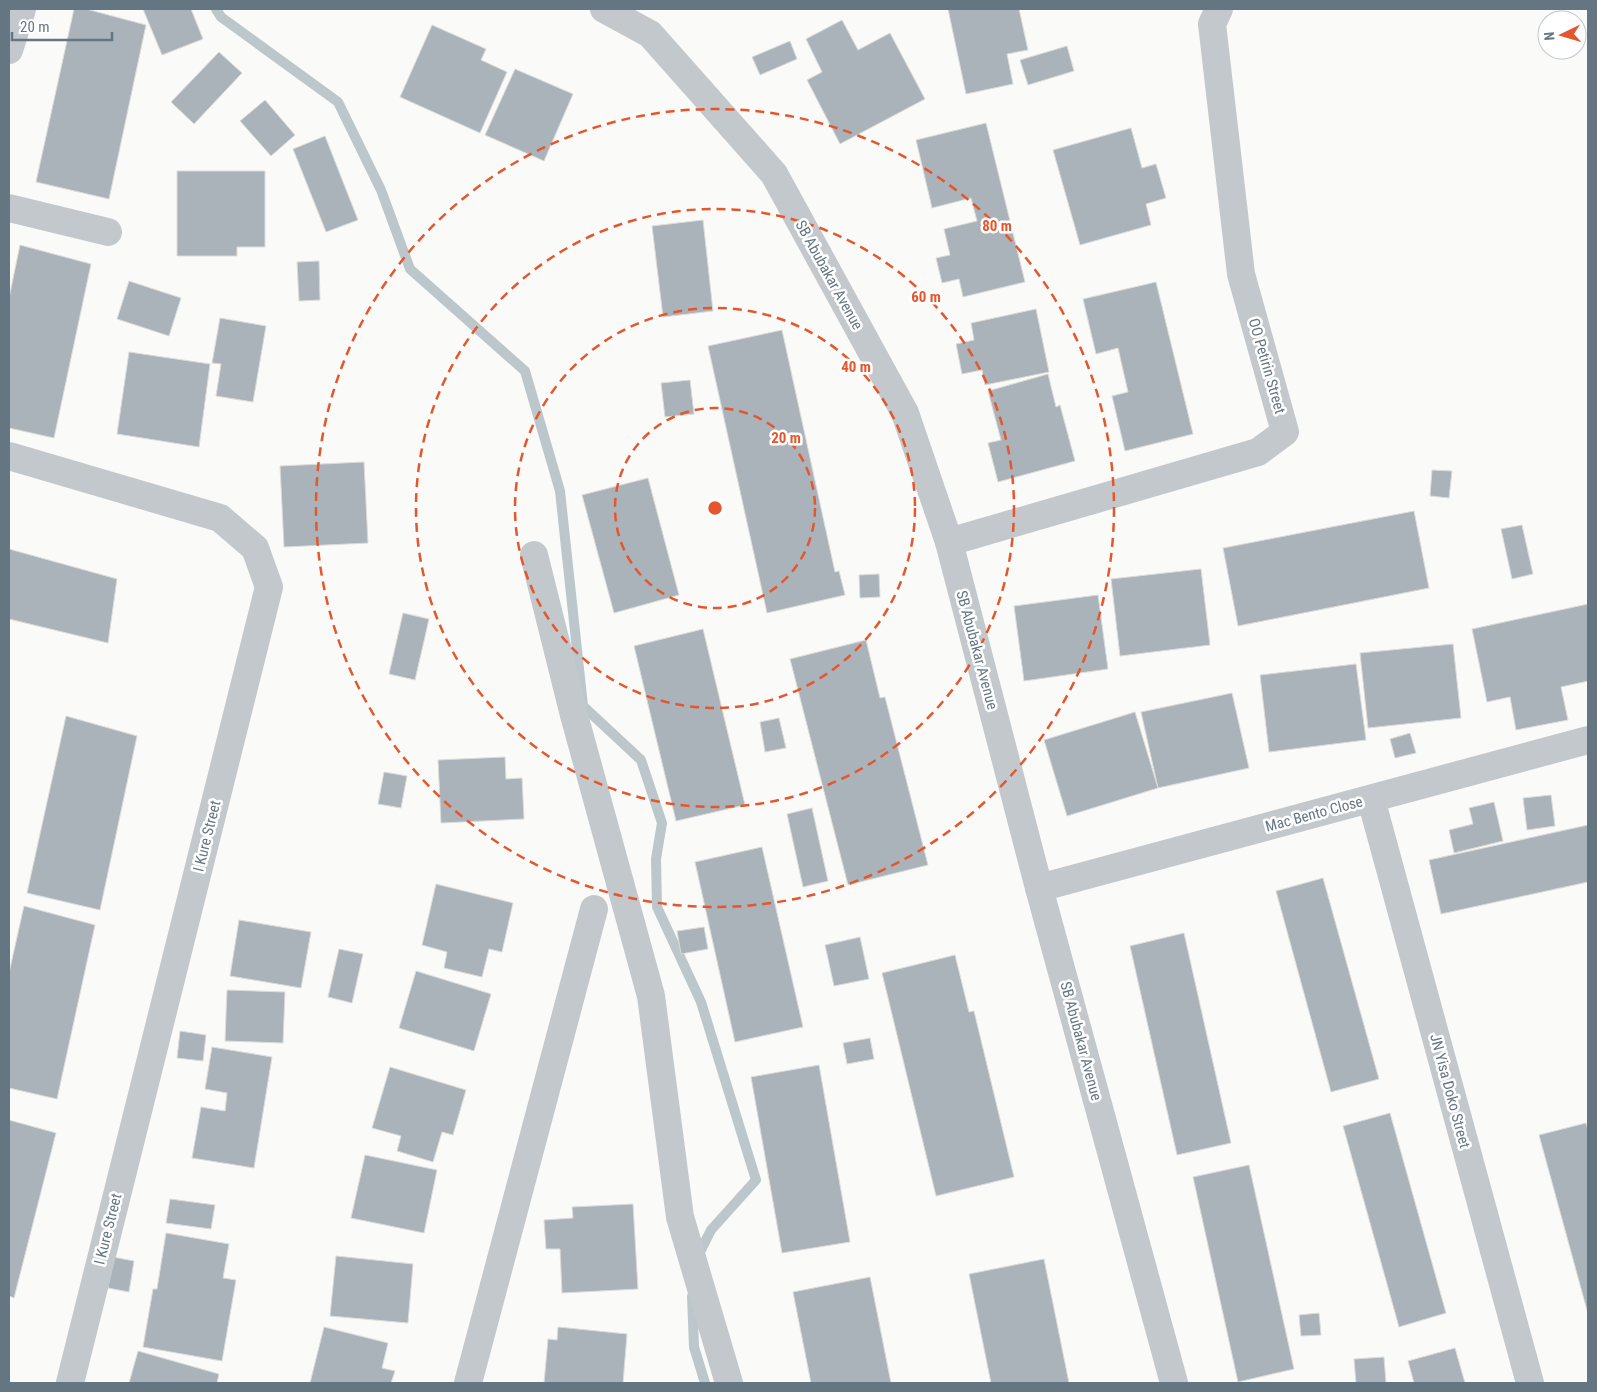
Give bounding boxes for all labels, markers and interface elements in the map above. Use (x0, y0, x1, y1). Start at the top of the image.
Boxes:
scale bar (12, 10, 112, 42)
north arrow (1537, 10, 1587, 60)
text: 20 m (20, 18, 50, 36)
text: N (1541, 31, 1557, 41)
street label: SB Abubakar Avenue (791, 217, 867, 333)
text: 80 m (982, 217, 1012, 235)
text: 60 m (911, 288, 941, 306)
street label: OO Petirin Street (1245, 316, 1289, 416)
text: 40 m (841, 358, 871, 376)
text: 20 m (771, 429, 801, 447)
centre of rings (706, 499, 724, 517)
street label: SB Abubakar Avenue (952, 589, 1002, 711)
street label: Mac Bento Close (1263, 792, 1365, 836)
street label: I Kure Street (189, 799, 225, 873)
street label: SB Abubakar Avenue (1056, 980, 1106, 1102)
street label: JN Yisa Doko Street (1426, 1032, 1474, 1150)
street label: I Kure Street (90, 1192, 126, 1266)

